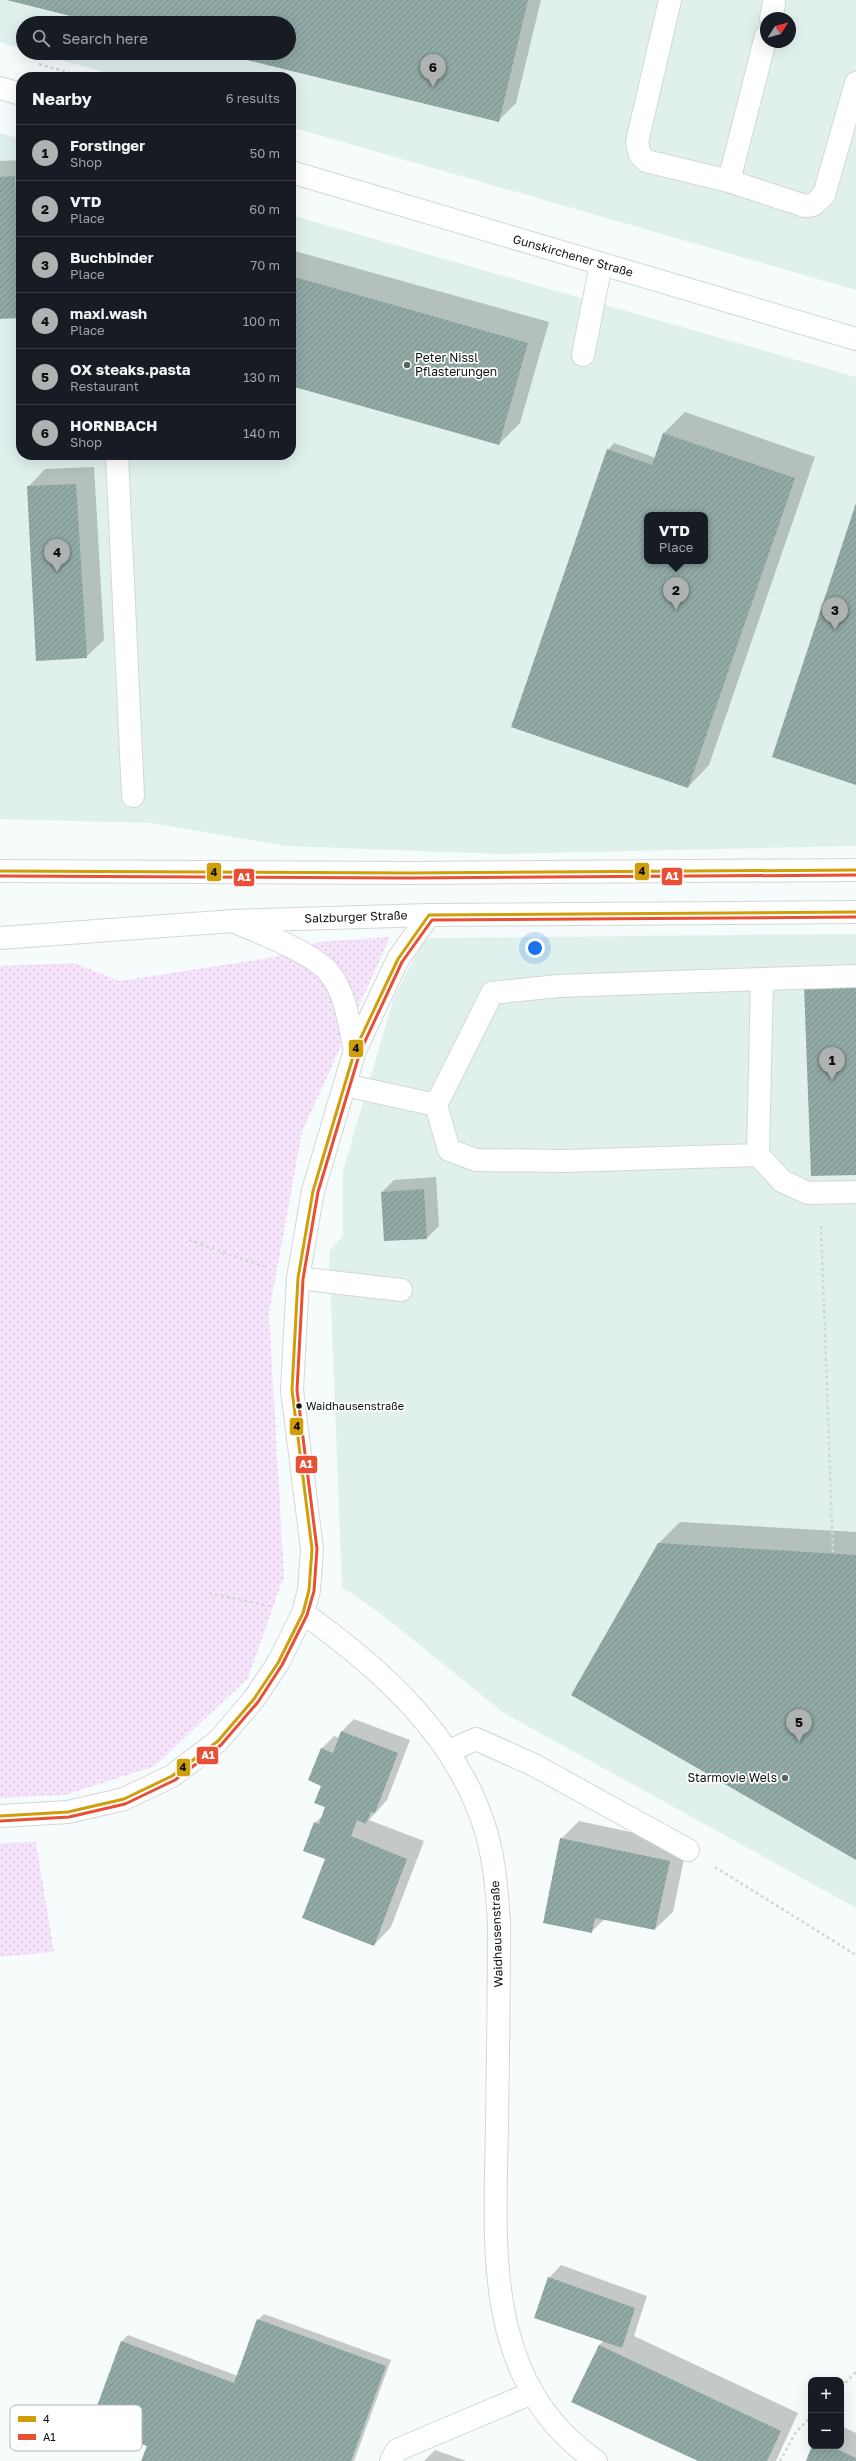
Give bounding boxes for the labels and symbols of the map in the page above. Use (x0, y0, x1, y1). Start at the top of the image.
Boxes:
north arrow (760, 12, 796, 48)
pin: 6 (420, 54, 446, 87)
street label: Gunskirchener Straße (511, 231, 635, 280)
place label: Peter Nissl Pflasterungen (415, 350, 497, 379)
marker: Peter Nissl Pflasterungen (402, 360, 412, 370)
pin: 4 (44, 539, 70, 572)
pin: 2 (663, 577, 689, 610)
pin: 3 (822, 597, 848, 630)
line badge: 4 (206, 862, 222, 882)
line badge: 4 (634, 862, 650, 881)
text: 4 (639, 864, 646, 877)
text: 4 (211, 865, 218, 878)
line badge: A1 (661, 867, 683, 886)
line badge: A1 (233, 868, 255, 887)
text: A1 (665, 869, 679, 882)
text: A1 (237, 870, 251, 883)
street label: Salzburger Straße (304, 907, 408, 926)
your location (525, 938, 545, 958)
line badge: 4 (348, 1039, 364, 1058)
text: 4 (353, 1041, 360, 1054)
pin: 1 (819, 1047, 845, 1080)
place label: Waidhausenstraße (306, 1399, 404, 1412)
marker: Waidhausenstraße (294, 1401, 304, 1411)
line badge: 4 (289, 1417, 304, 1436)
text: 4 (294, 1419, 301, 1432)
line badge: A1 (295, 1455, 318, 1474)
text: A1 (299, 1457, 313, 1470)
pin: 5 (786, 1709, 812, 1742)
line badge: A1 (196, 1746, 219, 1765)
text: A1 (201, 1748, 215, 1761)
line badge: 4 (176, 1758, 191, 1777)
text: 4 (180, 1760, 187, 1773)
place label: Starmovie Wels (688, 1770, 777, 1785)
marker: Starmovie Wels (780, 1773, 790, 1783)
street label: Waidhausenstraße (487, 1880, 506, 1988)
legend (10, 2405, 142, 2451)
text: 4 (43, 2412, 50, 2425)
text: A1 (43, 2430, 56, 2443)

